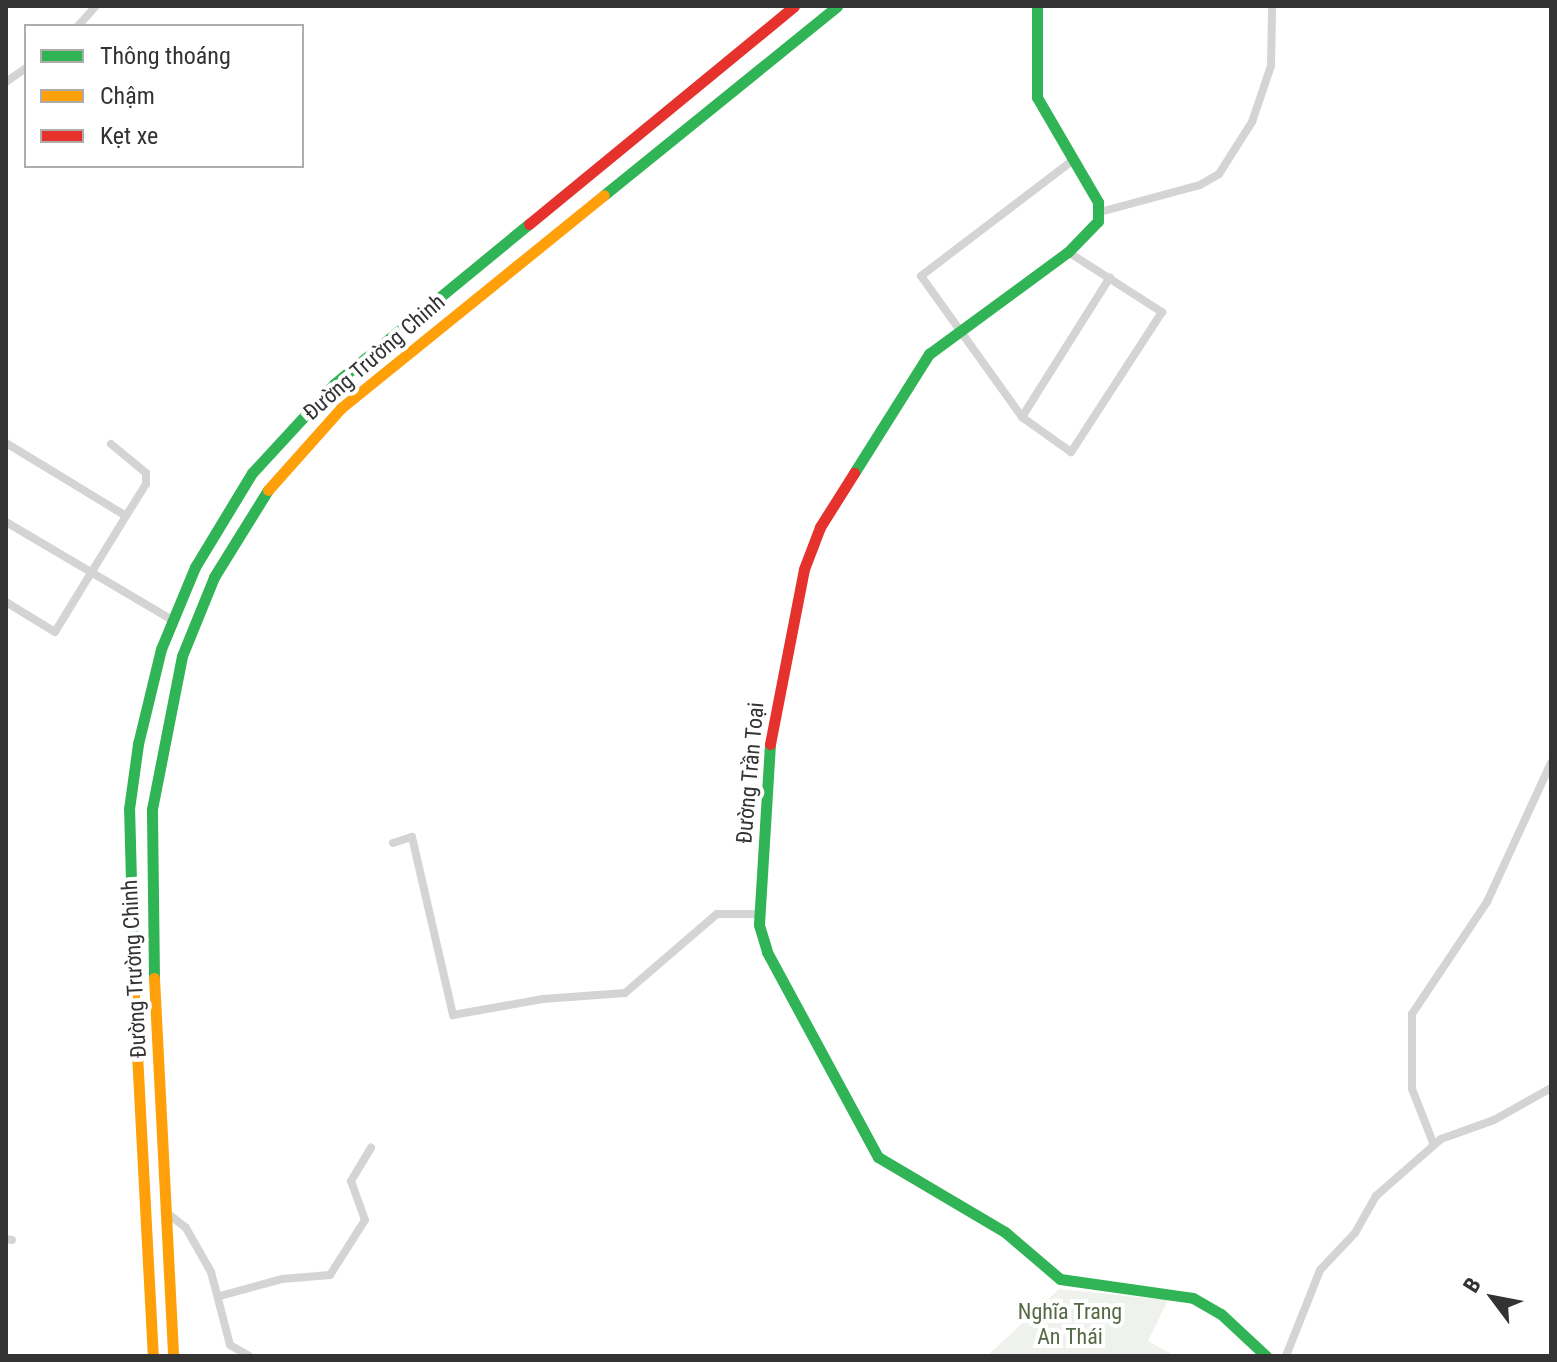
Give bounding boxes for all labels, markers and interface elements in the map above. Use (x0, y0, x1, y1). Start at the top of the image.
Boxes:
legend (24, 24, 304, 168)
text: Thông thoáng (100, 42, 231, 70)
text: Chậm (100, 82, 155, 110)
text: Kẹt xe (100, 122, 158, 150)
street label: Đường Trường Chinh (298, 288, 450, 426)
street label: Đường Trần Toại (731, 701, 769, 845)
street label: Đường Trường Chinh (116, 879, 152, 1059)
north arrow (1453, 1258, 1533, 1338)
text: B (1458, 1273, 1486, 1297)
park label: Nghĩa Trang An Thái (1018, 1298, 1122, 1350)

